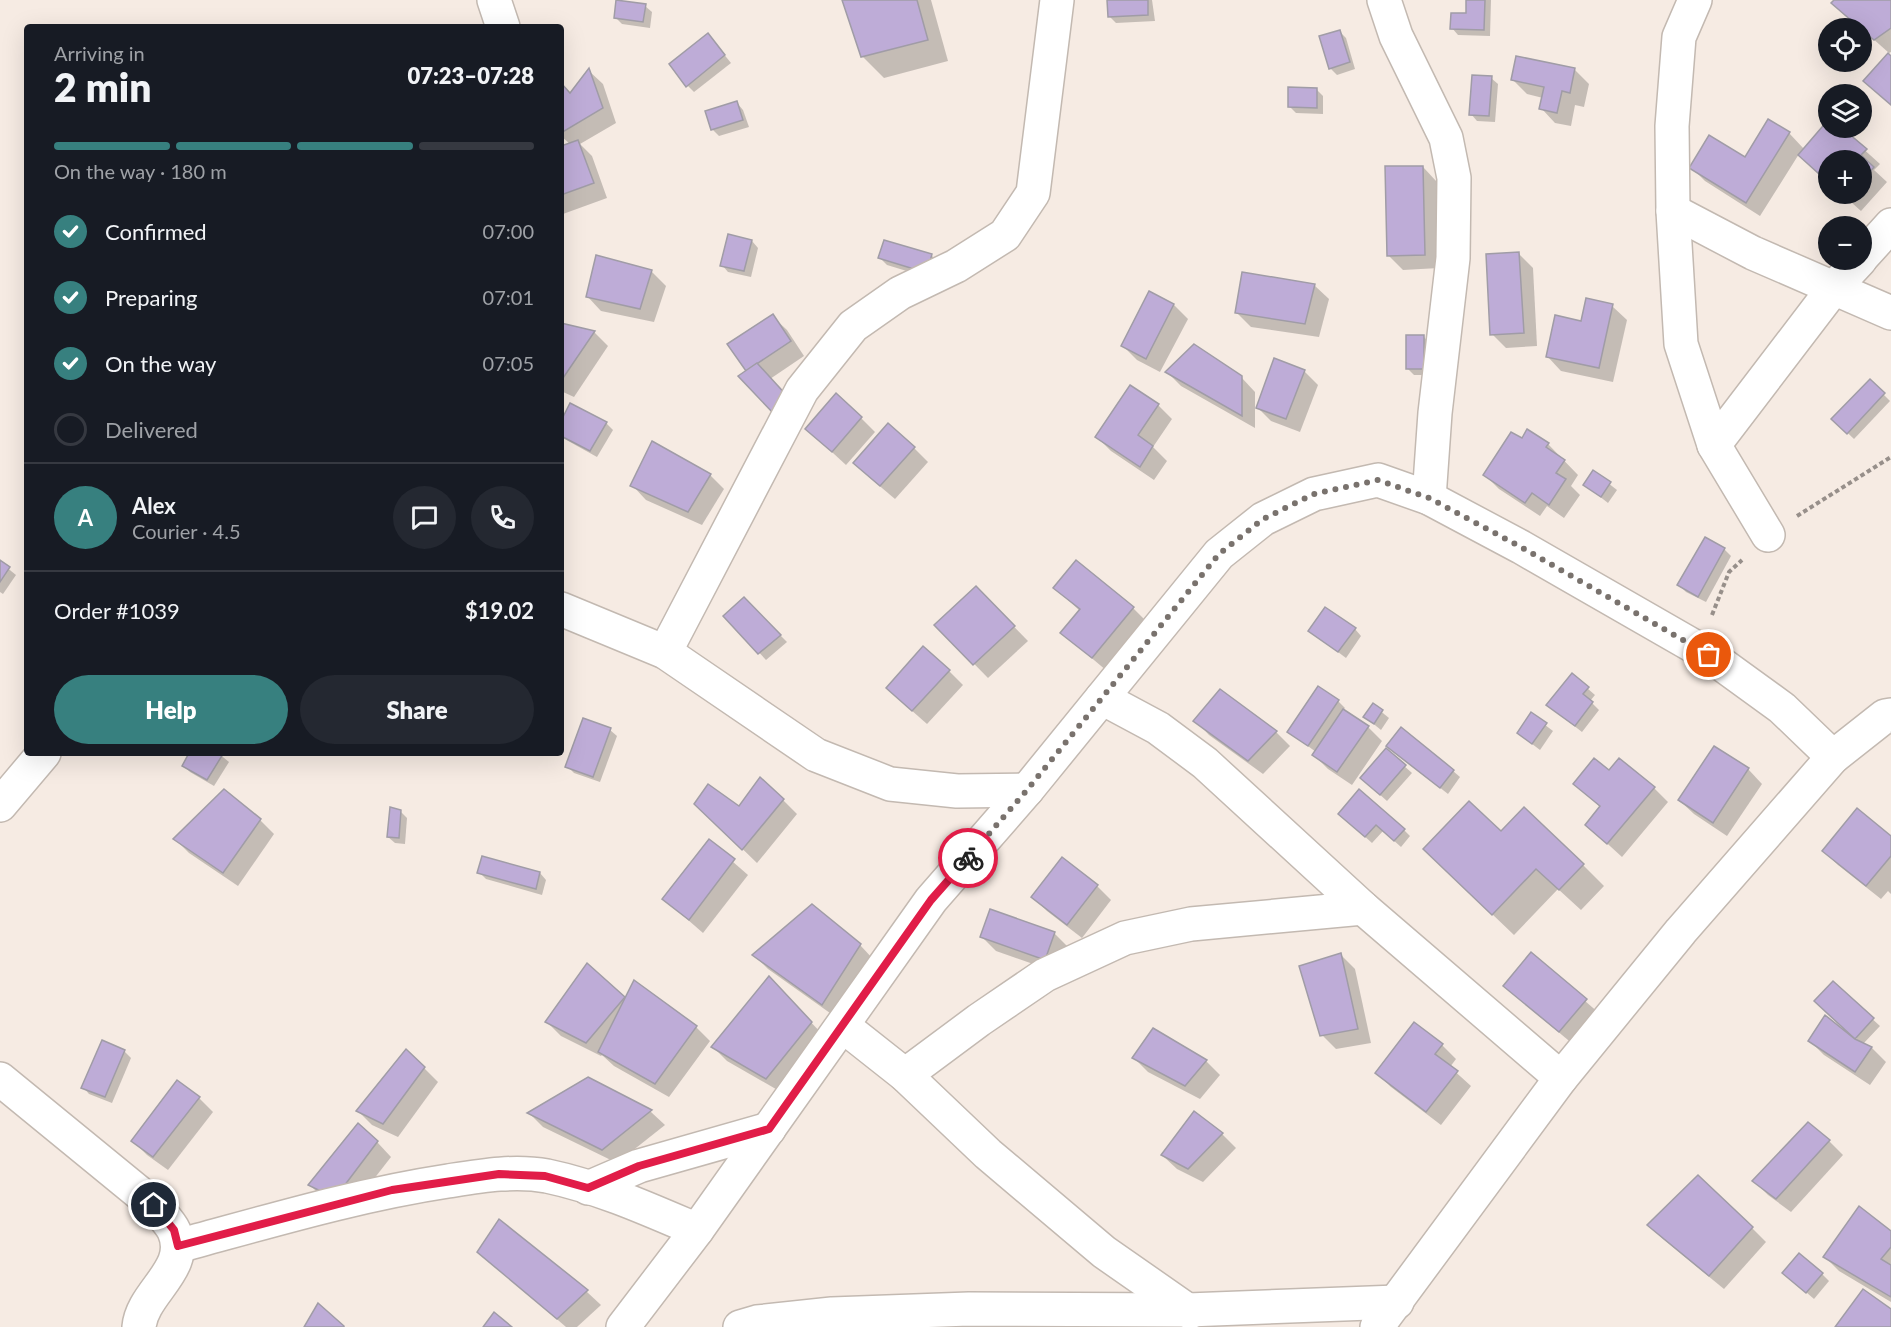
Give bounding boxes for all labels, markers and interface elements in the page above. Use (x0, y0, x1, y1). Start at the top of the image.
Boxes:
map controls (1818, 18, 1872, 270)
button: locate (1818, 18, 1872, 72)
text: Arriving in (54, 41, 145, 65)
text: 07:23–07:28 (408, 62, 534, 89)
text: 2 min (54, 64, 151, 110)
button: layers (1818, 84, 1872, 138)
button: + (1818, 150, 1872, 204)
text: On the way · 180 m (54, 159, 227, 183)
icon: check (54, 215, 87, 248)
button: − (1818, 216, 1872, 270)
text: Confirmed (105, 218, 207, 245)
text: 07:00 (483, 219, 534, 243)
icon: check (54, 281, 87, 314)
text: Preparing (105, 284, 197, 311)
text: 07:01 (483, 285, 534, 309)
icon: check (54, 347, 87, 380)
text: On the way (105, 350, 216, 377)
text: 07:05 (483, 351, 534, 375)
text: Delivered (105, 416, 198, 443)
button: chat (393, 486, 456, 549)
button: phone (471, 486, 534, 549)
text: Alex (132, 492, 176, 519)
text: A (78, 504, 93, 531)
text: Courier · 4.5 (132, 519, 241, 543)
text: Order #1039 (54, 597, 180, 624)
text: $19.02 (465, 597, 534, 624)
pin (1683, 629, 1734, 680)
icon: bag (1692, 638, 1725, 671)
button: Help (54, 675, 288, 744)
button: Share (300, 675, 534, 744)
courier (938, 828, 998, 888)
icon: bike (952, 842, 985, 875)
pin (128, 1179, 179, 1230)
icon: home (137, 1188, 170, 1221)

